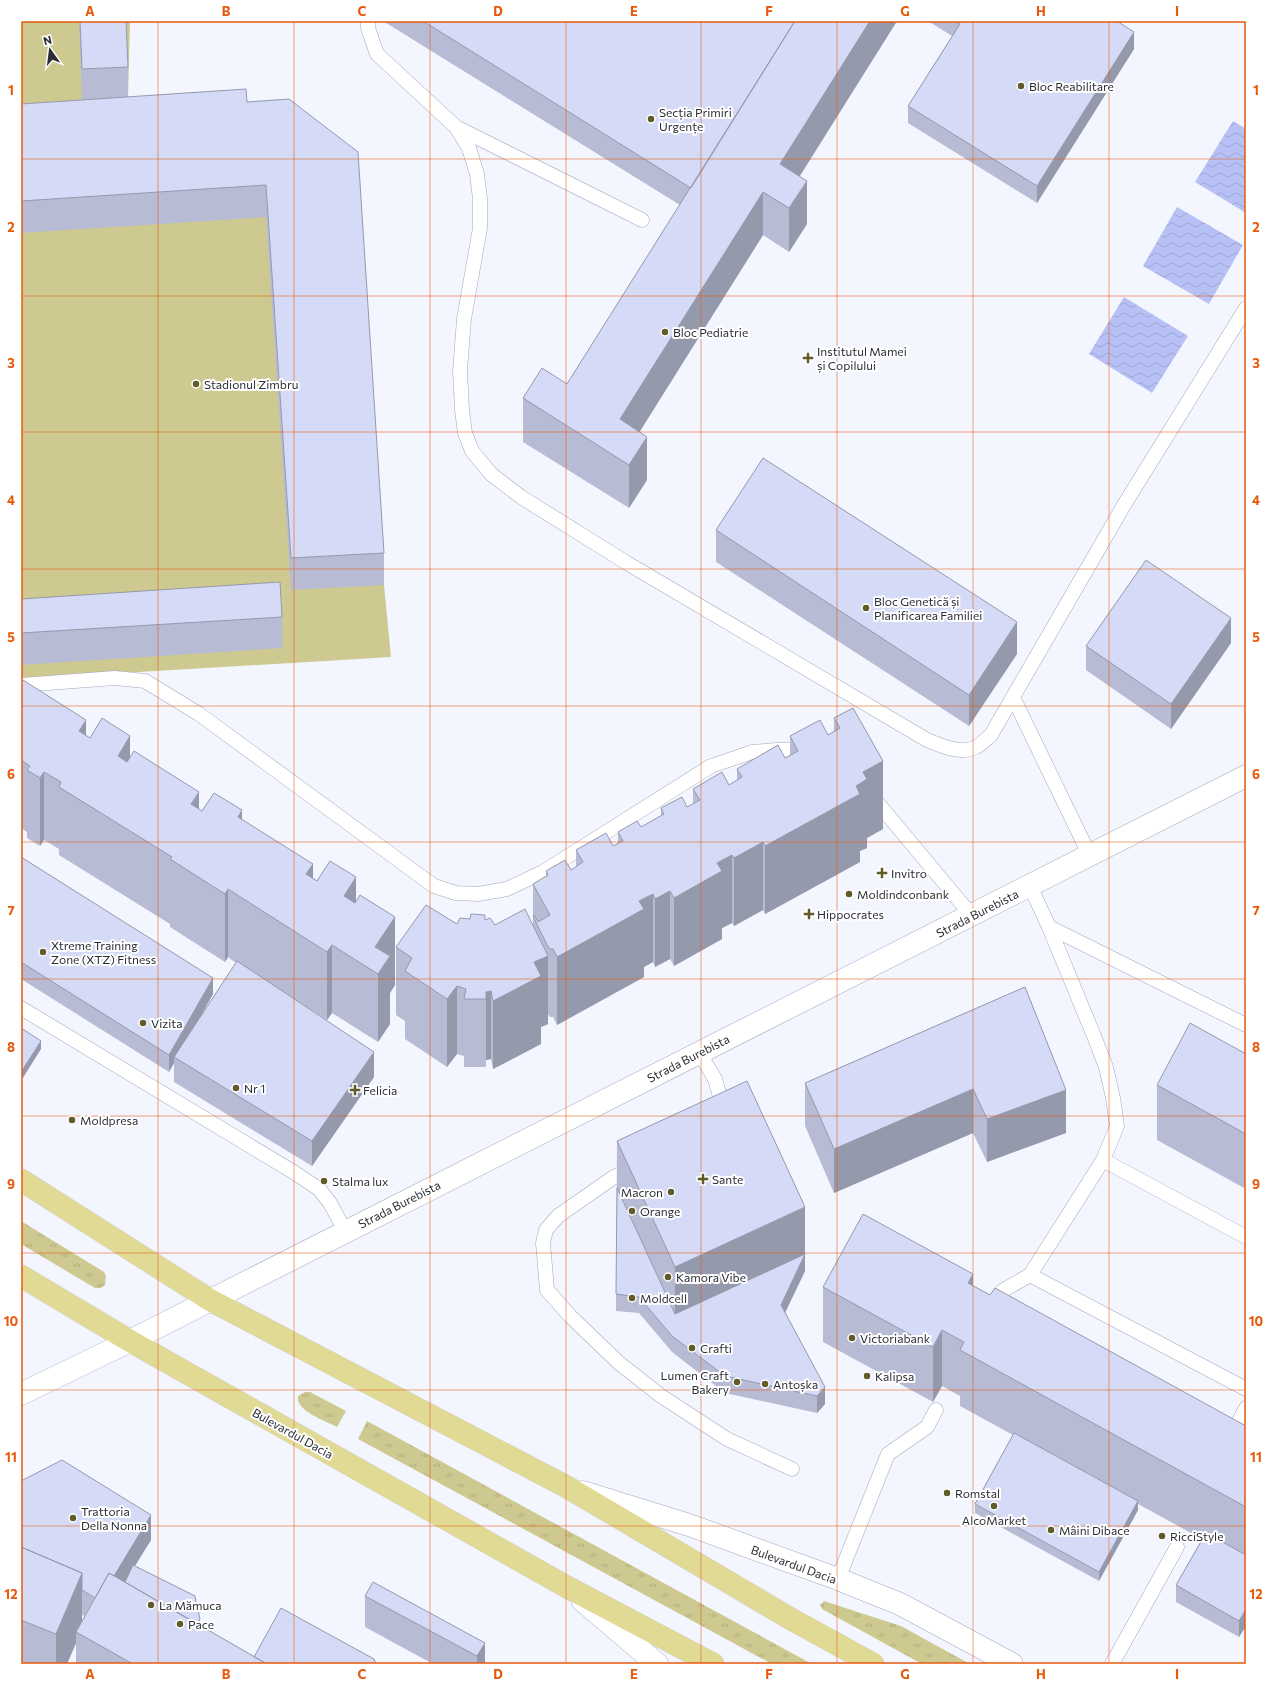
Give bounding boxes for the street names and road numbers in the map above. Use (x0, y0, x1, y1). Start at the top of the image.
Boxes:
street label: Strada Burebista (934, 886, 1020, 940)
street label: Strada Burebista (645, 1031, 731, 1085)
street label: Strada Burebista (356, 1177, 442, 1231)
street label: Bulevardul Dacia (250, 1405, 336, 1461)
street label: Bulevardul Dacia (749, 1542, 839, 1586)

